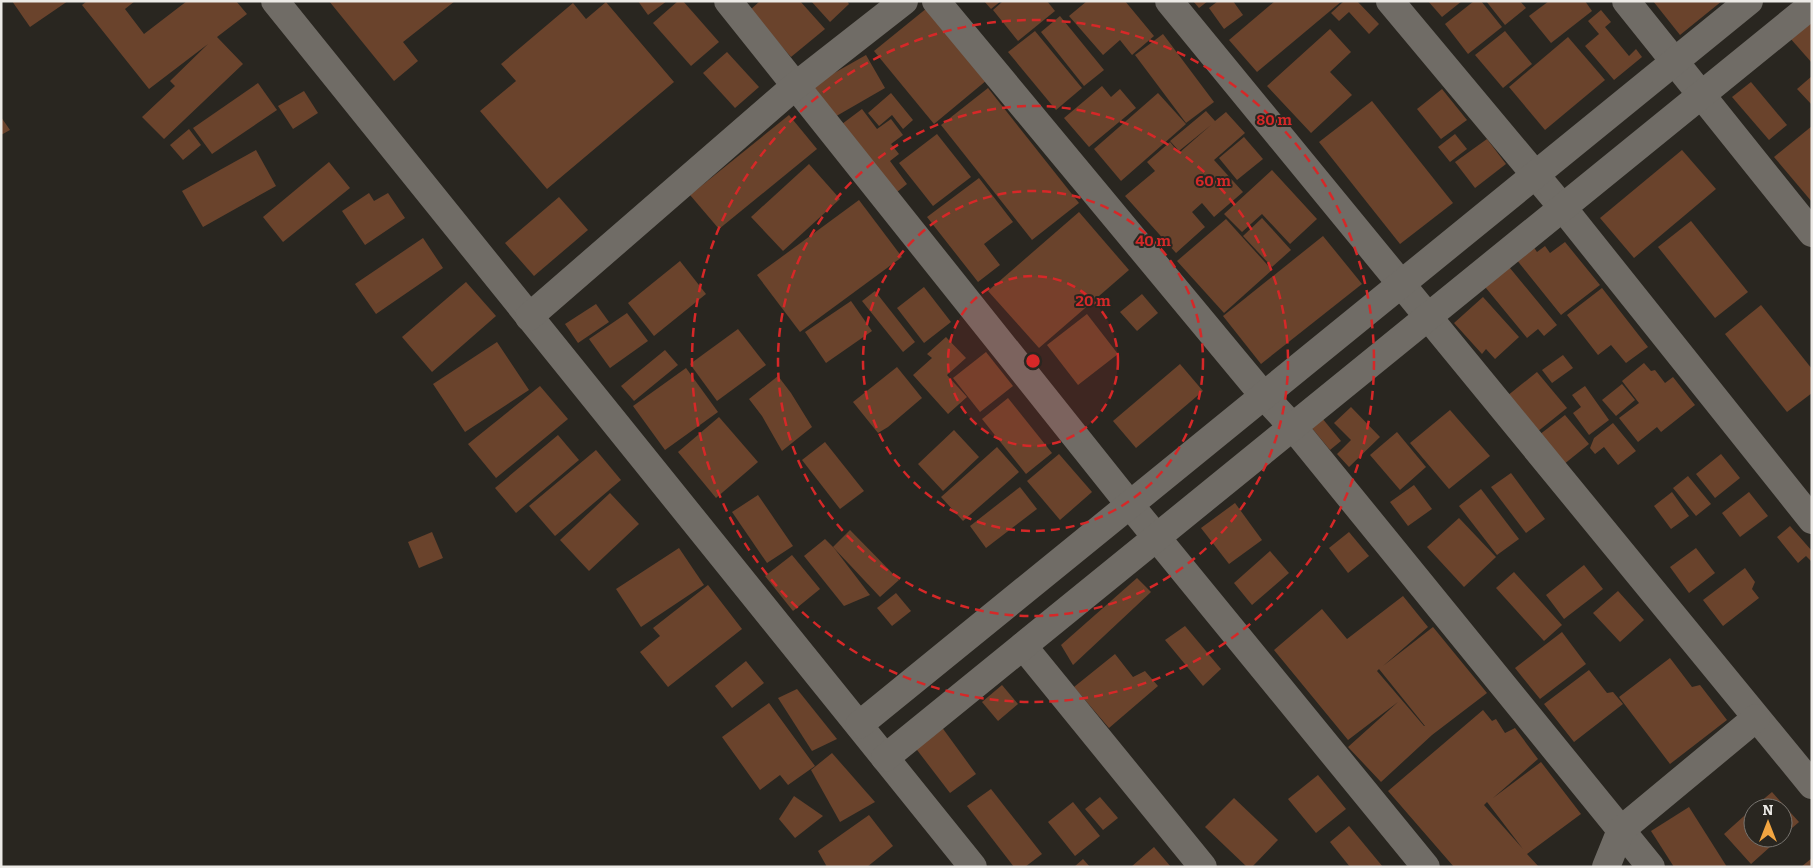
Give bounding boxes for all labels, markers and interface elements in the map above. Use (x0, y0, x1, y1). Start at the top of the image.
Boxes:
text: 80 m (1256, 111, 1292, 129)
text: 60 m (1195, 172, 1231, 190)
text: 40 m (1135, 232, 1172, 250)
text: 20 m (1076, 292, 1111, 310)
centre of rings (1024, 352, 1042, 370)
north arrow (1743, 798, 1793, 848)
text: N (1763, 802, 1774, 819)

